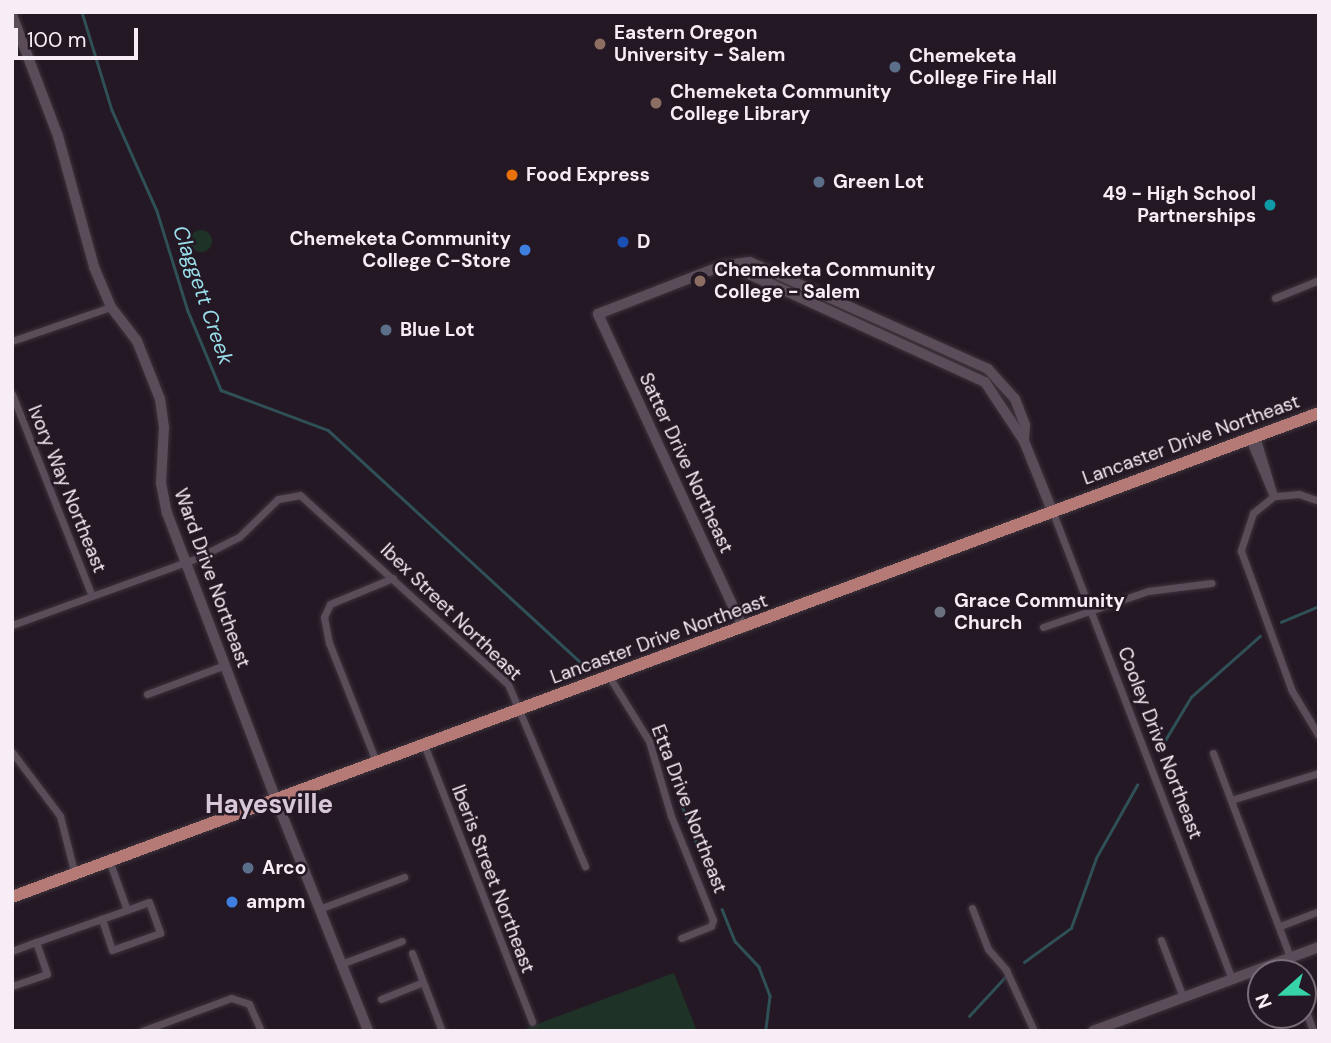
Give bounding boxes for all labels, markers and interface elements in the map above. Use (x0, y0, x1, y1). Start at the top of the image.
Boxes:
scale bar (18, 14, 142, 58)
place label: Eastern Oregon University - Salem (614, 22, 785, 66)
text: 100 m (27, 26, 87, 54)
marker: Eastern Oregon University - Salem (592, 36, 608, 52)
place label: Chemeketa College Fire Hall (909, 45, 1057, 89)
marker: Chemeketa College Fire Hall (887, 59, 903, 75)
place label: Chemeketa Community College Library (670, 81, 892, 125)
marker: Chemeketa Community College Library (648, 95, 664, 111)
place label: Food Express (526, 164, 650, 186)
marker: Food Express (504, 167, 520, 183)
place label: Green Lot (833, 171, 924, 193)
marker: Green Lot (811, 174, 827, 190)
place label: 49 - High School Partnerships (1102, 183, 1256, 227)
marker: 49 - High School Partnerships (1262, 197, 1278, 213)
water label: Claggett Creek (167, 222, 239, 368)
place label: Chemeketa Community College C-Store (289, 228, 511, 272)
place label: D (637, 231, 650, 253)
marker: D (615, 234, 631, 250)
marker: Chemeketa Community College C-Store (517, 242, 533, 258)
place label: Chemeketa Community College - Salem (714, 259, 936, 303)
marker: Chemeketa Community College - Salem (692, 273, 708, 289)
place label: Blue Lot (400, 319, 474, 341)
marker: Blue Lot (378, 322, 394, 338)
street label: Satter Drive Northeast (634, 369, 738, 557)
street label: Lancaster Drive Northeast (1079, 390, 1303, 490)
street label: Ivory Way Northeast (23, 402, 111, 576)
street label: Ward Drive Northeast (169, 485, 255, 671)
street label: Ibex Street Northeast (376, 539, 526, 685)
street label: Lancaster Drive Northeast (547, 589, 771, 689)
place label: Grace Community Church (954, 590, 1125, 634)
marker: Grace Community Church (932, 604, 948, 620)
street label: Cooley Drive Northeast (1113, 644, 1207, 842)
street label: Etta Drive Northeast (646, 722, 732, 896)
street label: Iberis Street Northeast (447, 782, 539, 976)
district label: Hayesville (205, 789, 333, 821)
place label: Arco (262, 857, 306, 879)
marker: Arco (240, 860, 256, 876)
place label: ampm (246, 891, 305, 913)
marker: ampm (224, 894, 240, 910)
north arrow (1247, 959, 1317, 1029)
text: N (1250, 990, 1278, 1012)

